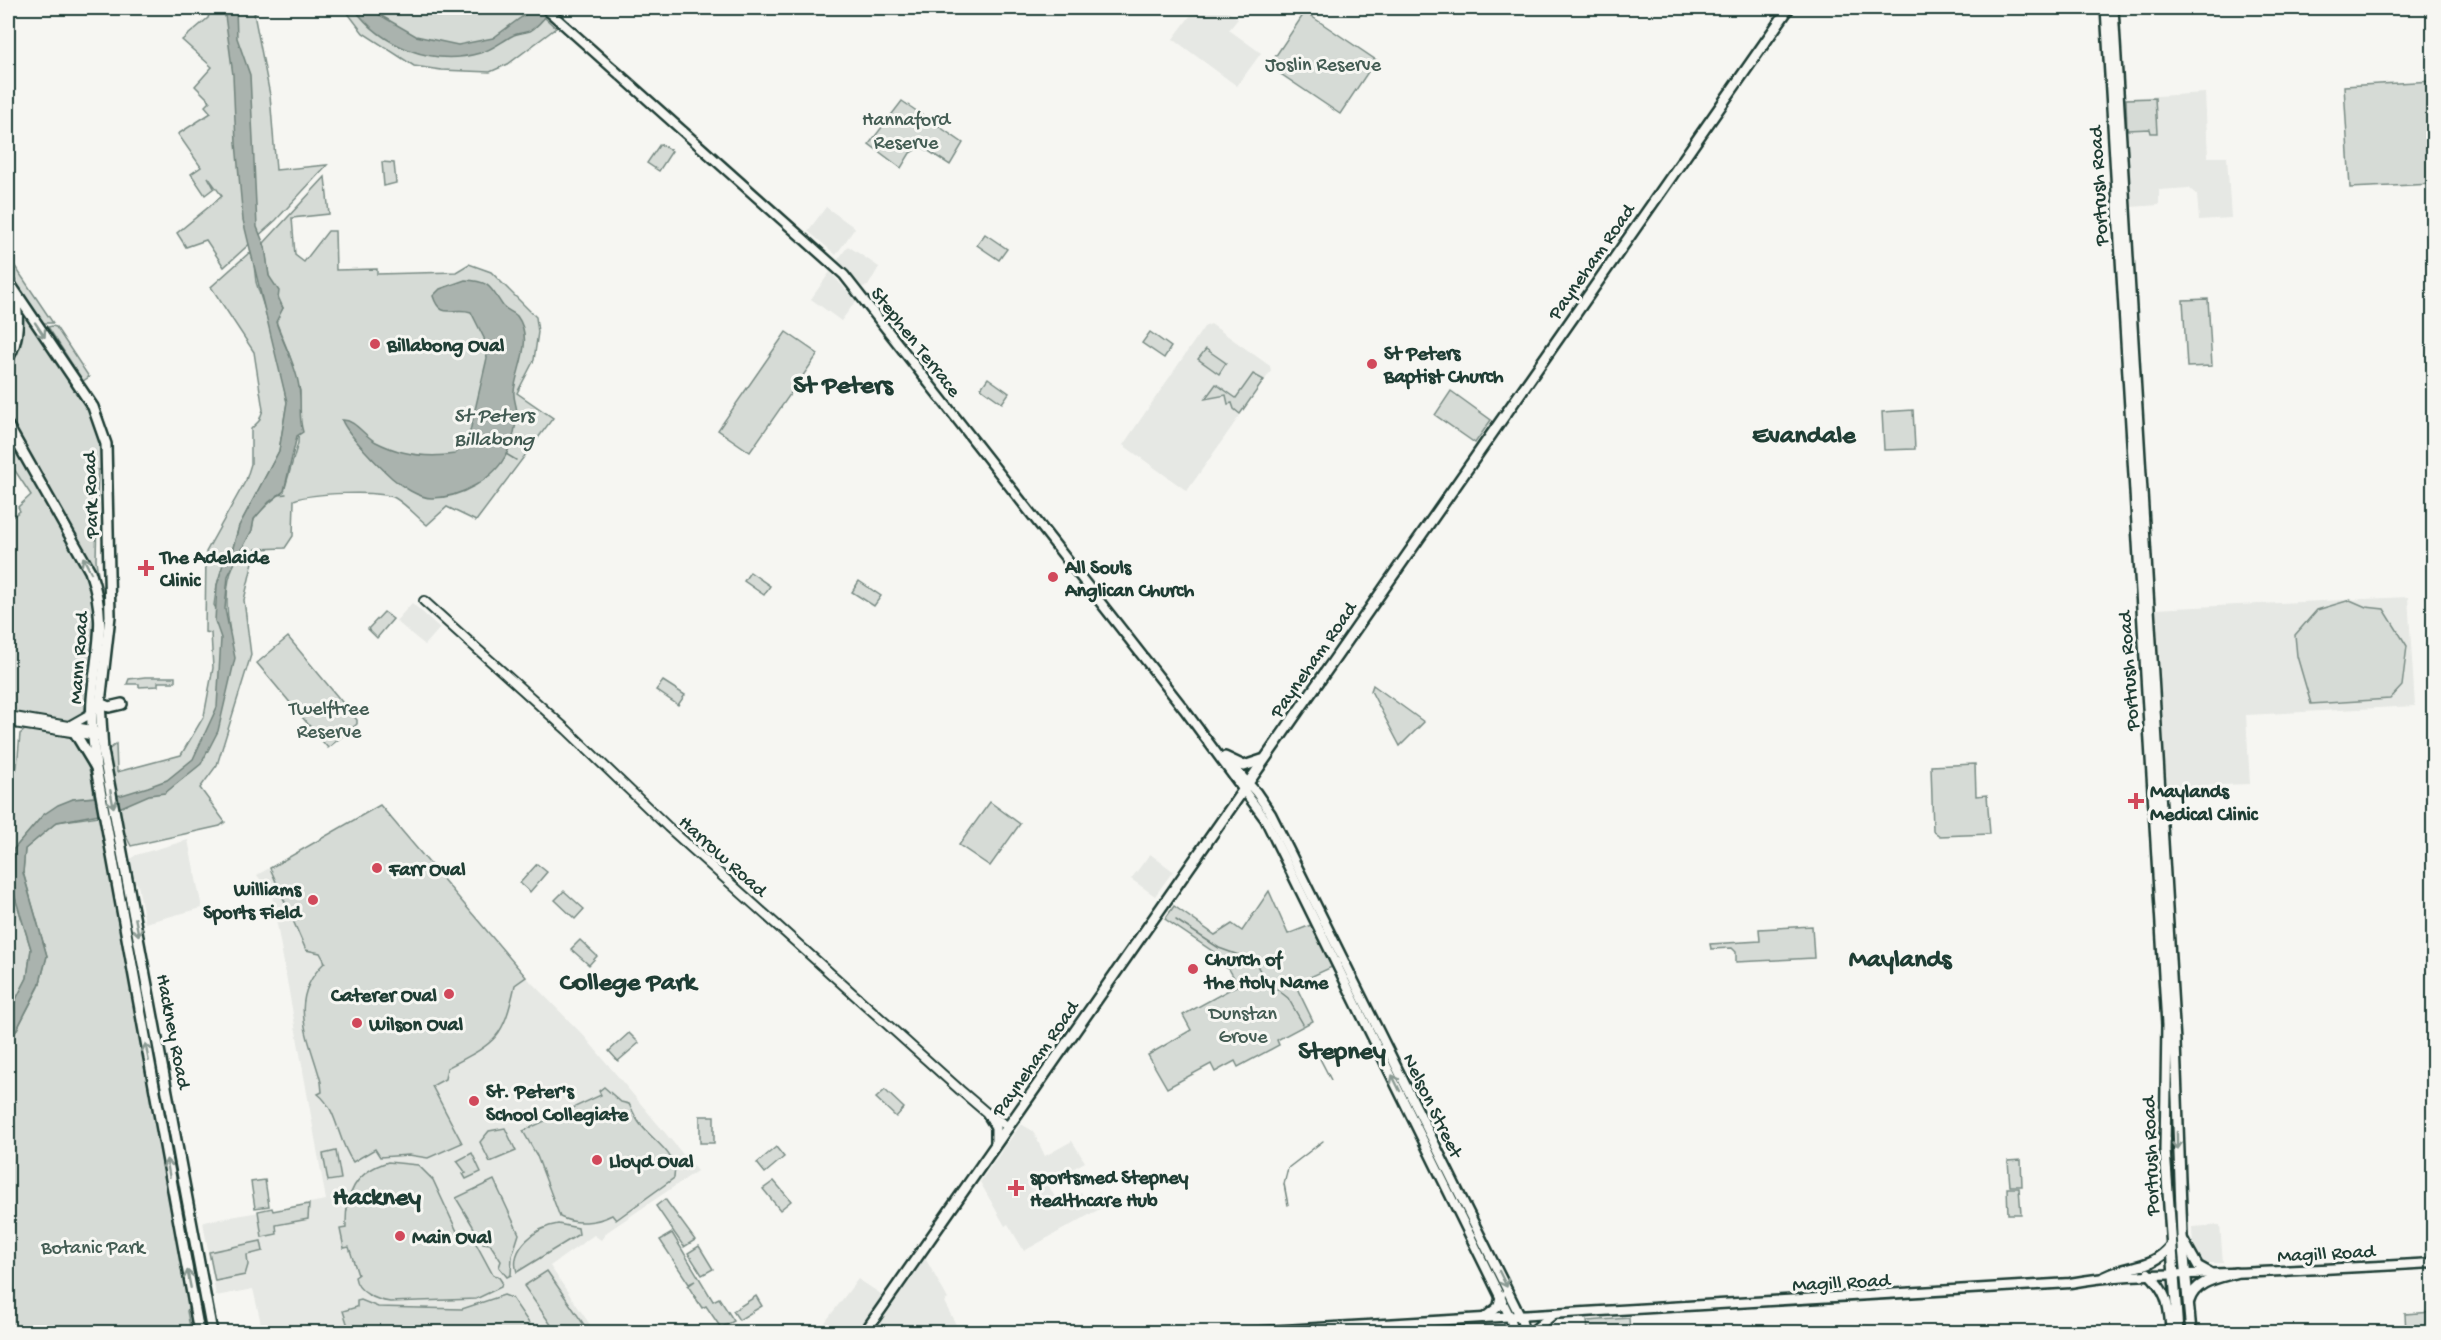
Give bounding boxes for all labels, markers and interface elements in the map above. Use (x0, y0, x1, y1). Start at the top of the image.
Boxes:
park label: Joslin Reserve (1265, 55, 1382, 78)
park label: Hannaford Reserve (862, 110, 952, 156)
street label: Portrush Road (2086, 123, 2115, 247)
street label: Payneham Road (1544, 199, 1643, 326)
street label: Stephen Terrace (864, 284, 965, 403)
one-way arrow (34, 321, 46, 337)
place label: Billabong Oval (386, 336, 505, 359)
marker: Billabong Oval (368, 337, 382, 351)
place label: St Peters Baptist Church (1383, 344, 1504, 390)
marker: St Peters Baptist Church (1365, 357, 1379, 371)
district label: St Peters (793, 372, 894, 403)
water label: St Peters Billabong (454, 405, 536, 454)
district label: Evandale (1752, 422, 1857, 453)
street label: Park Road (79, 449, 106, 540)
place label: The Adelaide Clinic (158, 548, 270, 594)
one-way arrow (81, 557, 92, 575)
place label: All Souls Anglican Church (1064, 558, 1194, 604)
marker: The Adelaide Clinic (137, 559, 155, 577)
marker: All Souls Anglican Church (1046, 570, 1060, 584)
street label: Payneham Road (1266, 597, 1365, 724)
street label: Portrush Road (2115, 608, 2146, 732)
street label: Mann Road (66, 609, 95, 705)
park label: Twelftree Reserve (288, 699, 370, 745)
place label: Maylands Medical Clinic (2150, 782, 2259, 828)
one-way arrow (107, 789, 118, 808)
marker: Maylands Medical Clinic (2127, 792, 2145, 810)
street label: Harrow Road (673, 812, 772, 905)
place label: Farr Oval (388, 860, 466, 883)
marker: Farr Oval (370, 861, 384, 875)
place label: Williams Sports Field (203, 880, 303, 926)
marker: Williams Sports Field (306, 893, 320, 907)
one-way arrow (132, 917, 143, 936)
district label: Maylands (1849, 946, 1953, 977)
place label: Church of the Holy Name (1203, 950, 1329, 996)
marker: Church of the Holy Name (1186, 962, 1200, 976)
district label: College Park (560, 969, 700, 1000)
street label: Hackney Road (149, 972, 194, 1093)
place label: Caterer Oval (330, 986, 438, 1009)
marker: Caterer Oval (442, 987, 456, 1001)
street label: Payneham Road (988, 996, 1087, 1123)
park label: Dunstan Grove (1207, 1004, 1278, 1050)
place label: Wilson Oval (368, 1015, 464, 1038)
marker: Wilson Oval (350, 1016, 364, 1030)
district label: Stepney (1298, 1038, 1386, 1069)
one-way arrow (141, 1043, 152, 1062)
street label: Nelson Street (1396, 1051, 1467, 1164)
one-way arrow (1389, 1075, 1401, 1093)
place label: St. Peter's School Collegiate (486, 1082, 629, 1128)
street label: Portrush Road (2139, 1093, 2166, 1217)
marker: St. Peter's School Collegiate (467, 1094, 481, 1108)
one-way arrow (2172, 1130, 2183, 1150)
place label: Lloyd Oval (609, 1152, 694, 1175)
marker: Lloyd Oval (590, 1153, 604, 1167)
one-way arrow (162, 1159, 173, 1178)
place label: sportsmed Stepney Healthcare Hub (1030, 1168, 1189, 1214)
marker: sportsmed Stepney Healthcare Hub (1007, 1179, 1025, 1197)
district label: Hackney (333, 1184, 421, 1215)
place label: Main Oval (412, 1228, 493, 1251)
marker: Main Oval (393, 1229, 407, 1243)
park label: Botanic Park (40, 1238, 147, 1261)
street label: Magill Road (2277, 1241, 2378, 1270)
one-way arrow (1498, 1269, 1509, 1287)
one-way arrow (183, 1270, 194, 1289)
street label: Magill Road (1792, 1270, 1893, 1299)

